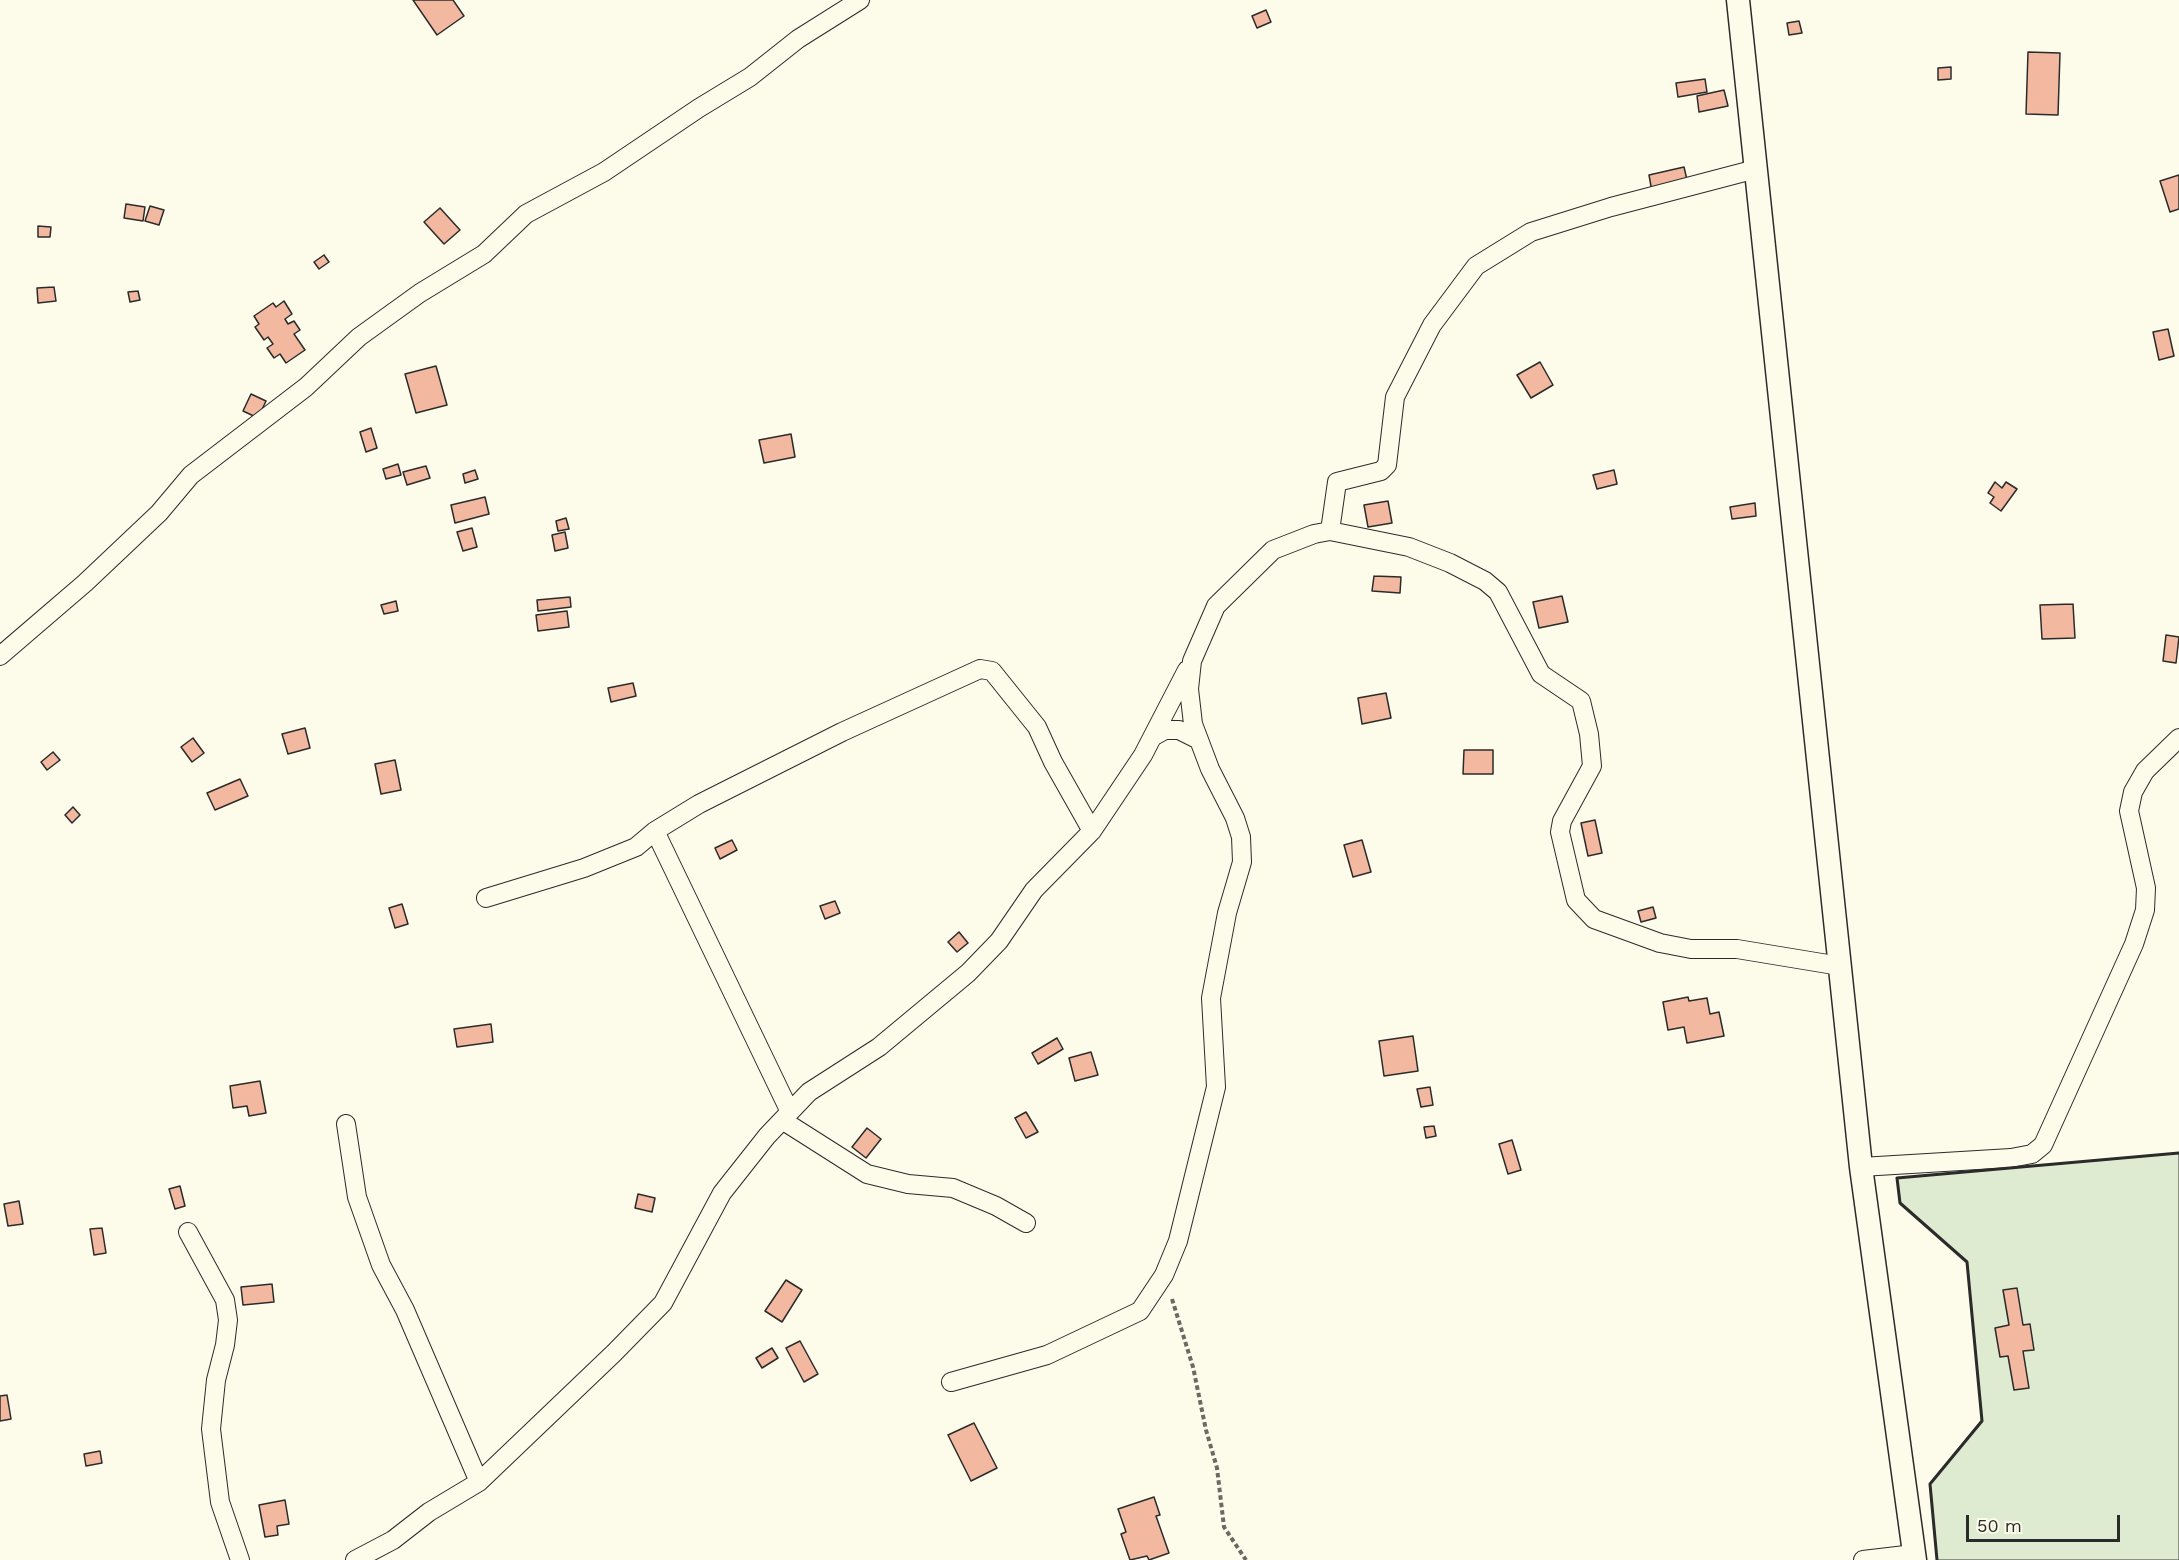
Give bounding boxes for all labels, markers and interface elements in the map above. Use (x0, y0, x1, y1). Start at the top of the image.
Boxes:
scale bar (1969, 1503, 2124, 1541)
text: 50 m (1977, 1515, 2022, 1536)

